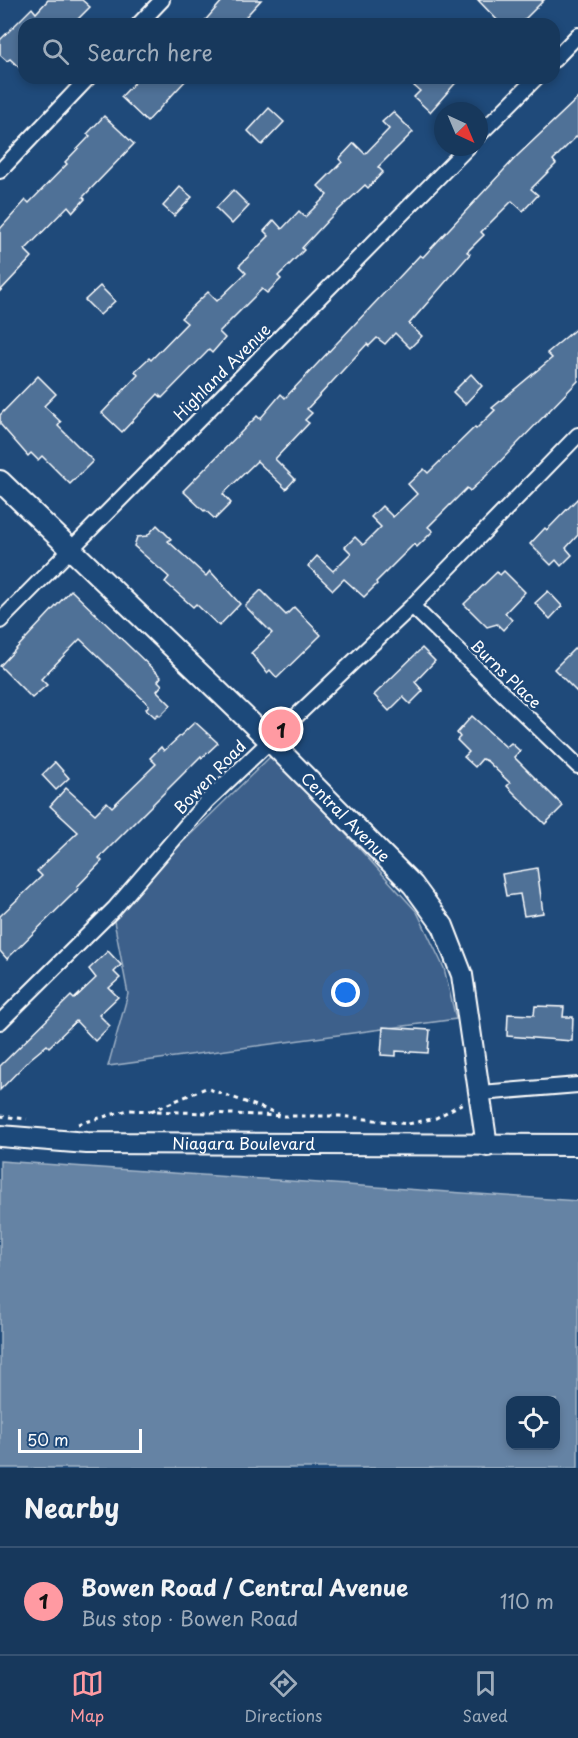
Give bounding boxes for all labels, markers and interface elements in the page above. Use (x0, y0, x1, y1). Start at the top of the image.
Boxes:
search box (18, 18, 560, 84)
icon: search (39, 35, 72, 68)
text: Search here (87, 35, 213, 68)
north arrow (434, 102, 488, 156)
street label: Highland Avenue (167, 317, 276, 425)
street label: Burns Place (466, 633, 548, 713)
pin: 1 (262, 706, 300, 752)
street label: Bowen Road (168, 734, 251, 819)
street label: Central Avenue (296, 766, 396, 867)
your location (331, 978, 360, 1007)
street label: Niagara Boulevard (172, 1130, 315, 1155)
map controls (506, 1396, 560, 1450)
button: locate (506, 1396, 560, 1450)
scale bar (18, 1426, 142, 1454)
text: 50 m (27, 1427, 68, 1451)
text: Nearby (24, 1488, 119, 1527)
text: Bowen Road / Central Avenue (81, 1570, 408, 1603)
text: 1 (39, 1586, 48, 1616)
text: 110 m (500, 1586, 554, 1616)
text: Bus stop · Bowen Road (81, 1603, 298, 1633)
tab: Map (70, 1667, 104, 1727)
tab: Directions (244, 1667, 322, 1727)
tab: Saved (462, 1667, 508, 1727)

